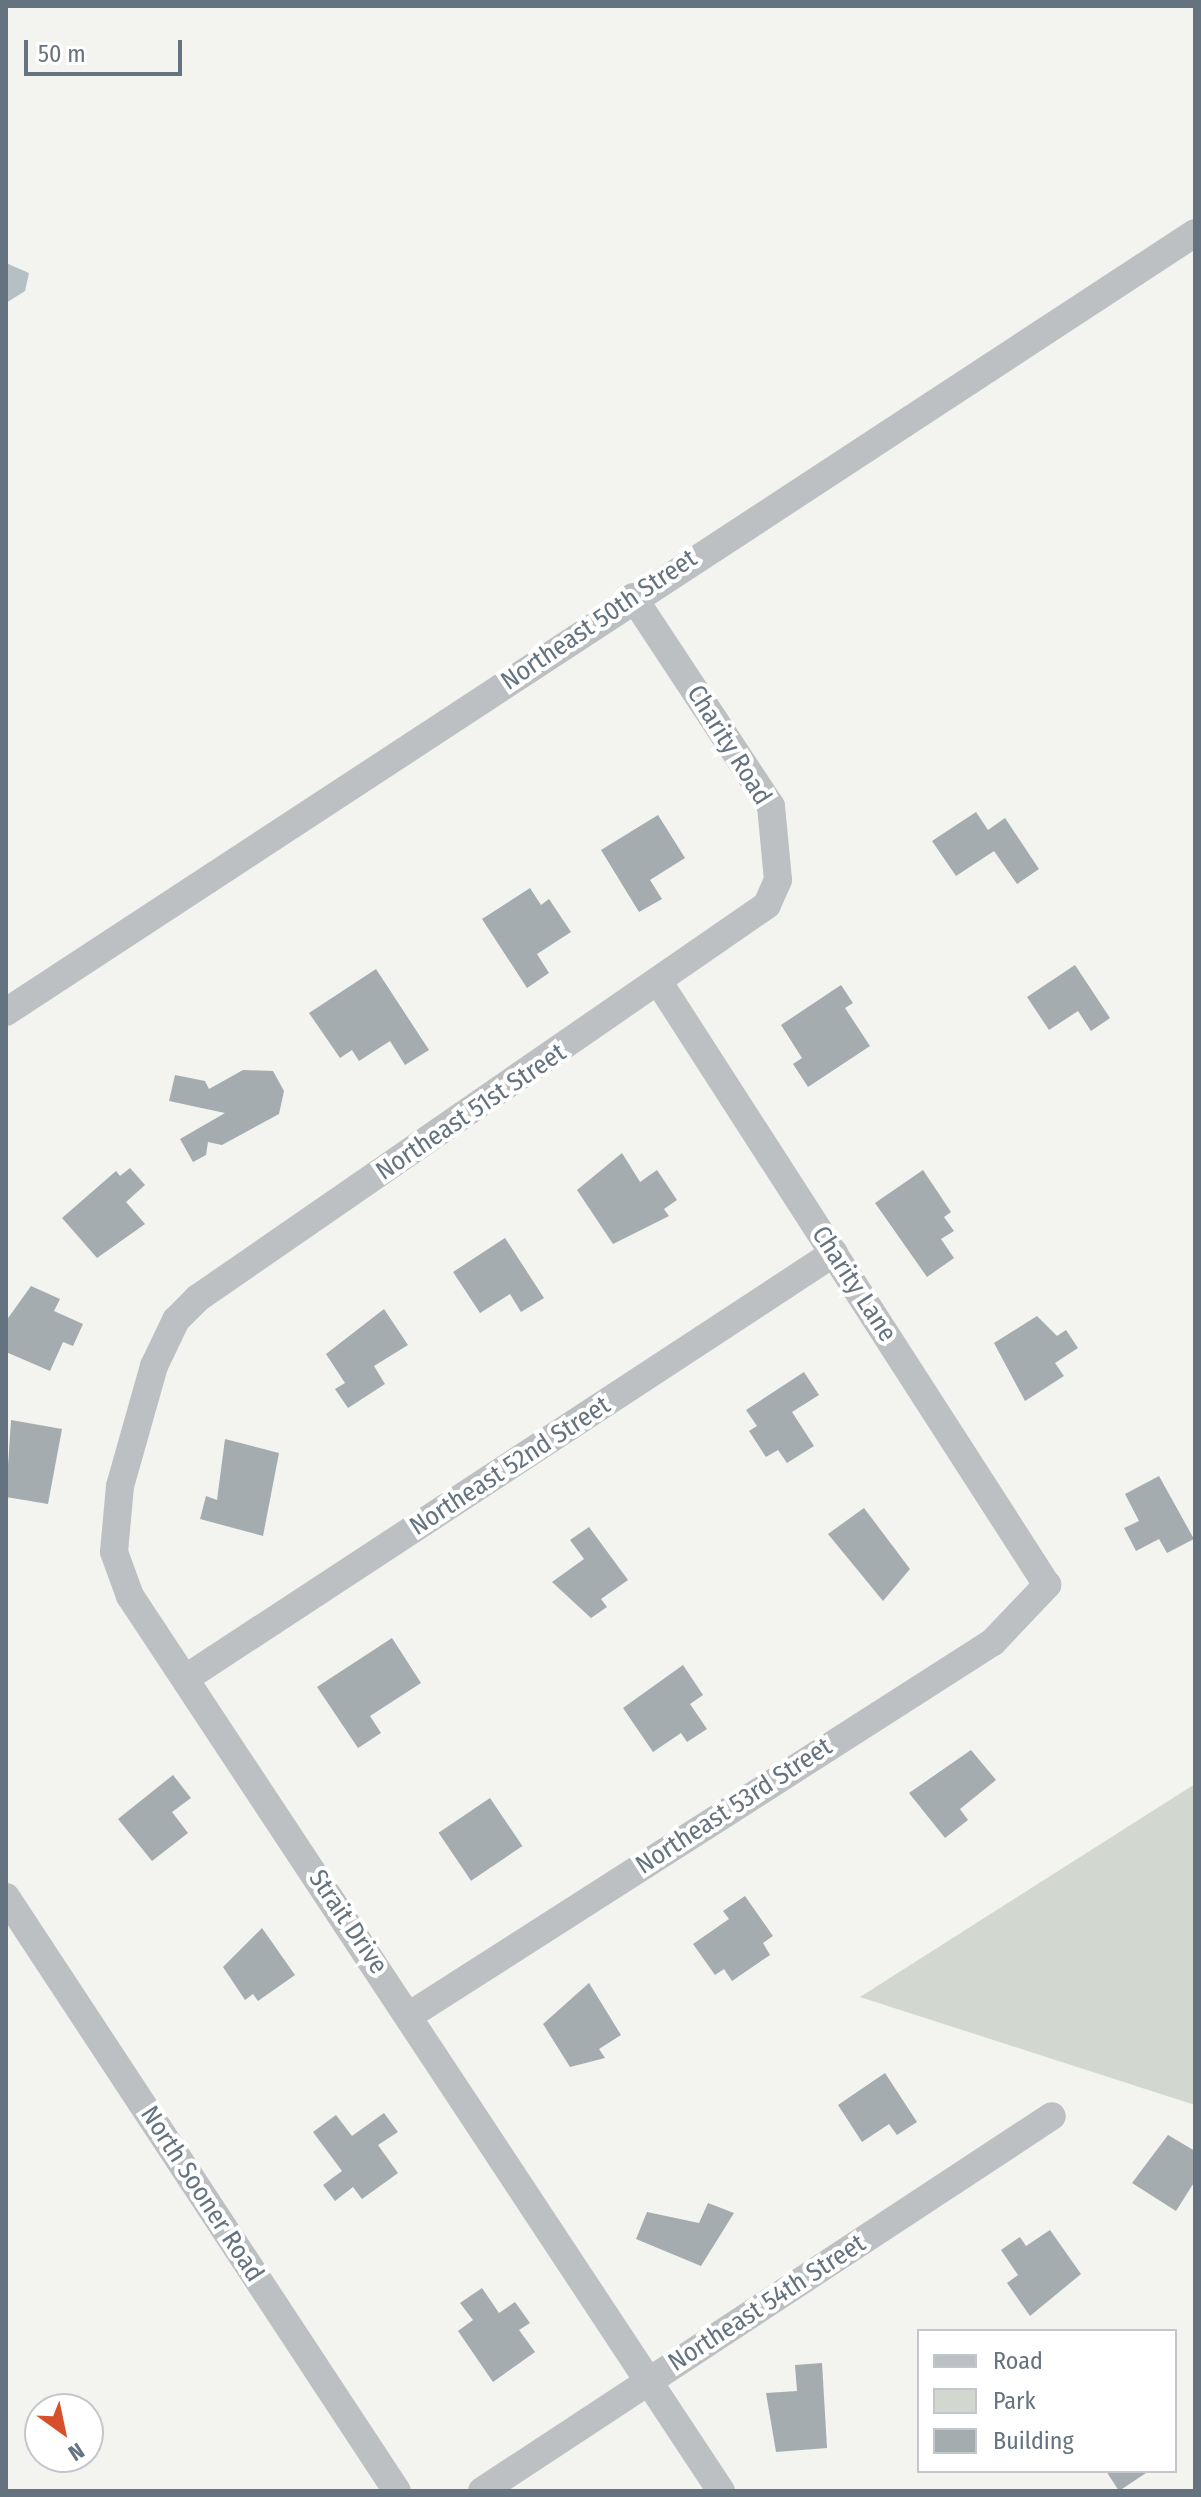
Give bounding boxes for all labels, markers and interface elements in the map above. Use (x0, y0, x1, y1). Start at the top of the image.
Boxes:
scale bar (28, 24, 186, 74)
text: 50 m (38, 40, 86, 68)
street label: Northeast 50th Street (495, 543, 703, 697)
street label: Charity Road (680, 679, 778, 811)
street label: Northeast 51st Street (370, 1037, 572, 1187)
street label: Charity Lane (805, 1220, 903, 1348)
street label: Northeast 52nd Street (404, 1390, 616, 1542)
street label: Northeast 53rd Street (630, 1731, 838, 1881)
street label: Strait Drive (302, 1864, 394, 1980)
street label: North Sooner Road (134, 2100, 270, 2288)
street label: Northeast 54th Street (663, 2228, 871, 2378)
legend (917, 2329, 1177, 2473)
text: Road (993, 2347, 1043, 2375)
text: Park (993, 2387, 1036, 2415)
north arrow (24, 2393, 104, 2473)
text: Building (993, 2427, 1074, 2455)
text: N (63, 2437, 89, 2467)

